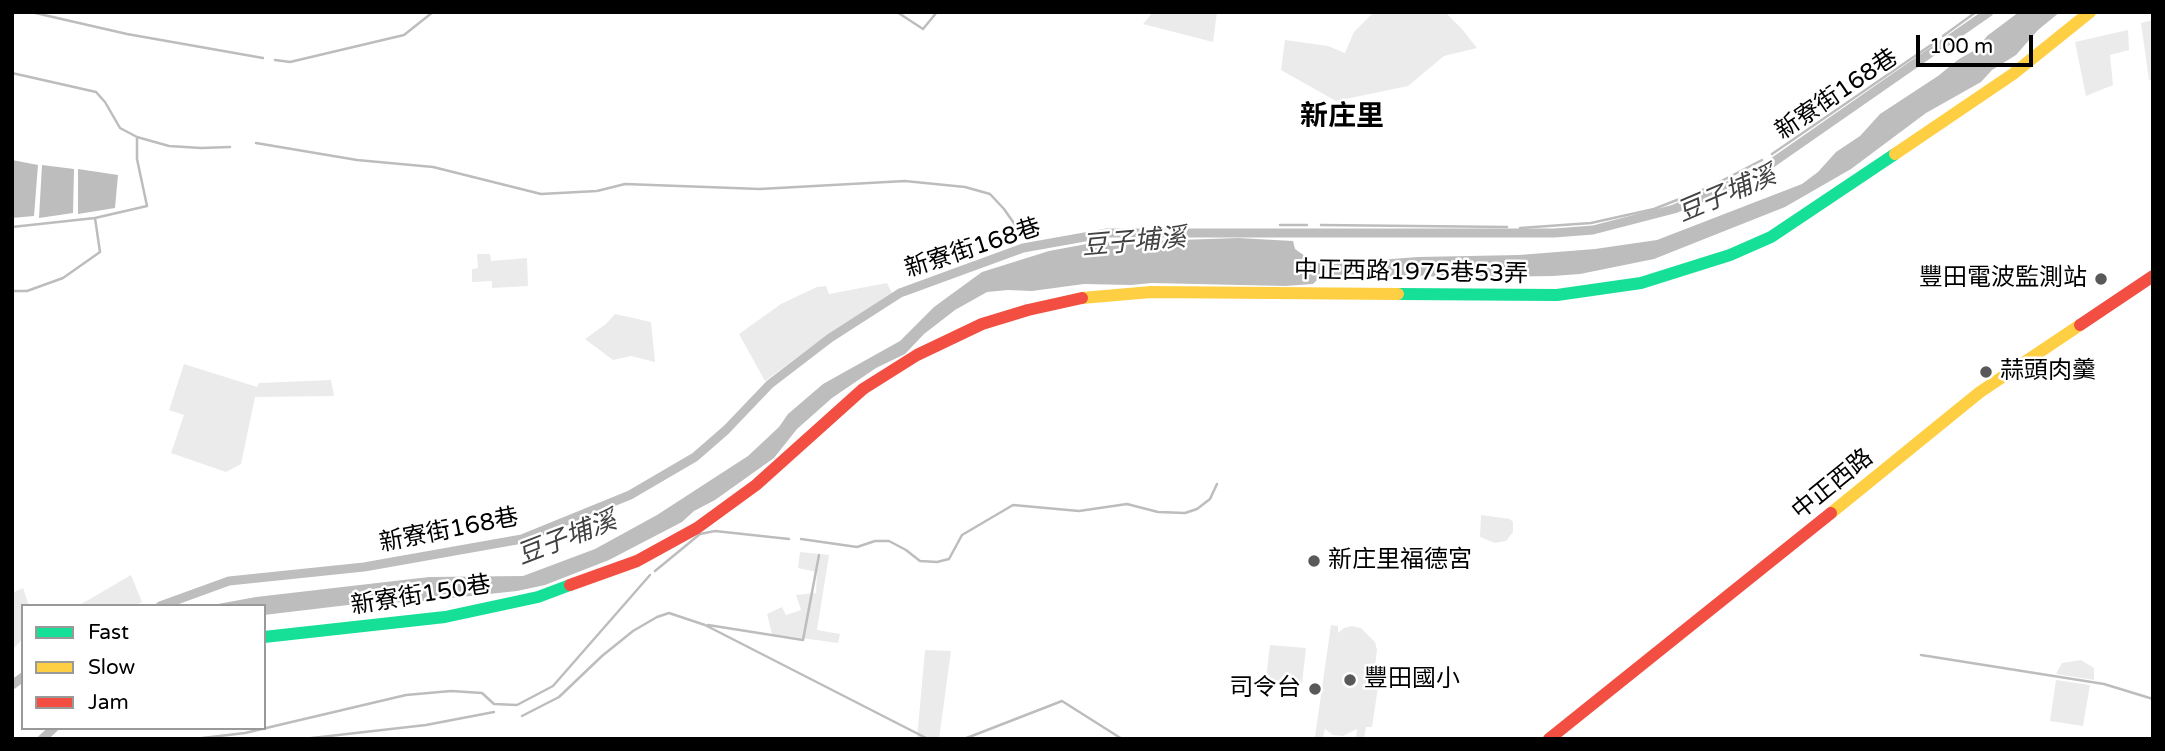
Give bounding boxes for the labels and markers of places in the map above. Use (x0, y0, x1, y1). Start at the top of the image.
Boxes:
place label: 豐田電波監測站 (1919, 265, 2087, 293)
marker: 豐田電波監測站 (2093, 271, 2109, 287)
place label: 蒜頭肉羹 (2000, 358, 2096, 386)
marker: 蒜頭肉羹 (1978, 364, 1994, 380)
place label: 新庄里福德宮 (1328, 547, 1472, 575)
marker: 新庄里福德宮 (1306, 553, 1322, 569)
place label: 豐田國小 (1364, 666, 1460, 694)
marker: 豐田國小 (1342, 672, 1358, 688)
place label: 司令台 (1229, 675, 1301, 703)
marker: 司令台 (1307, 681, 1323, 697)

